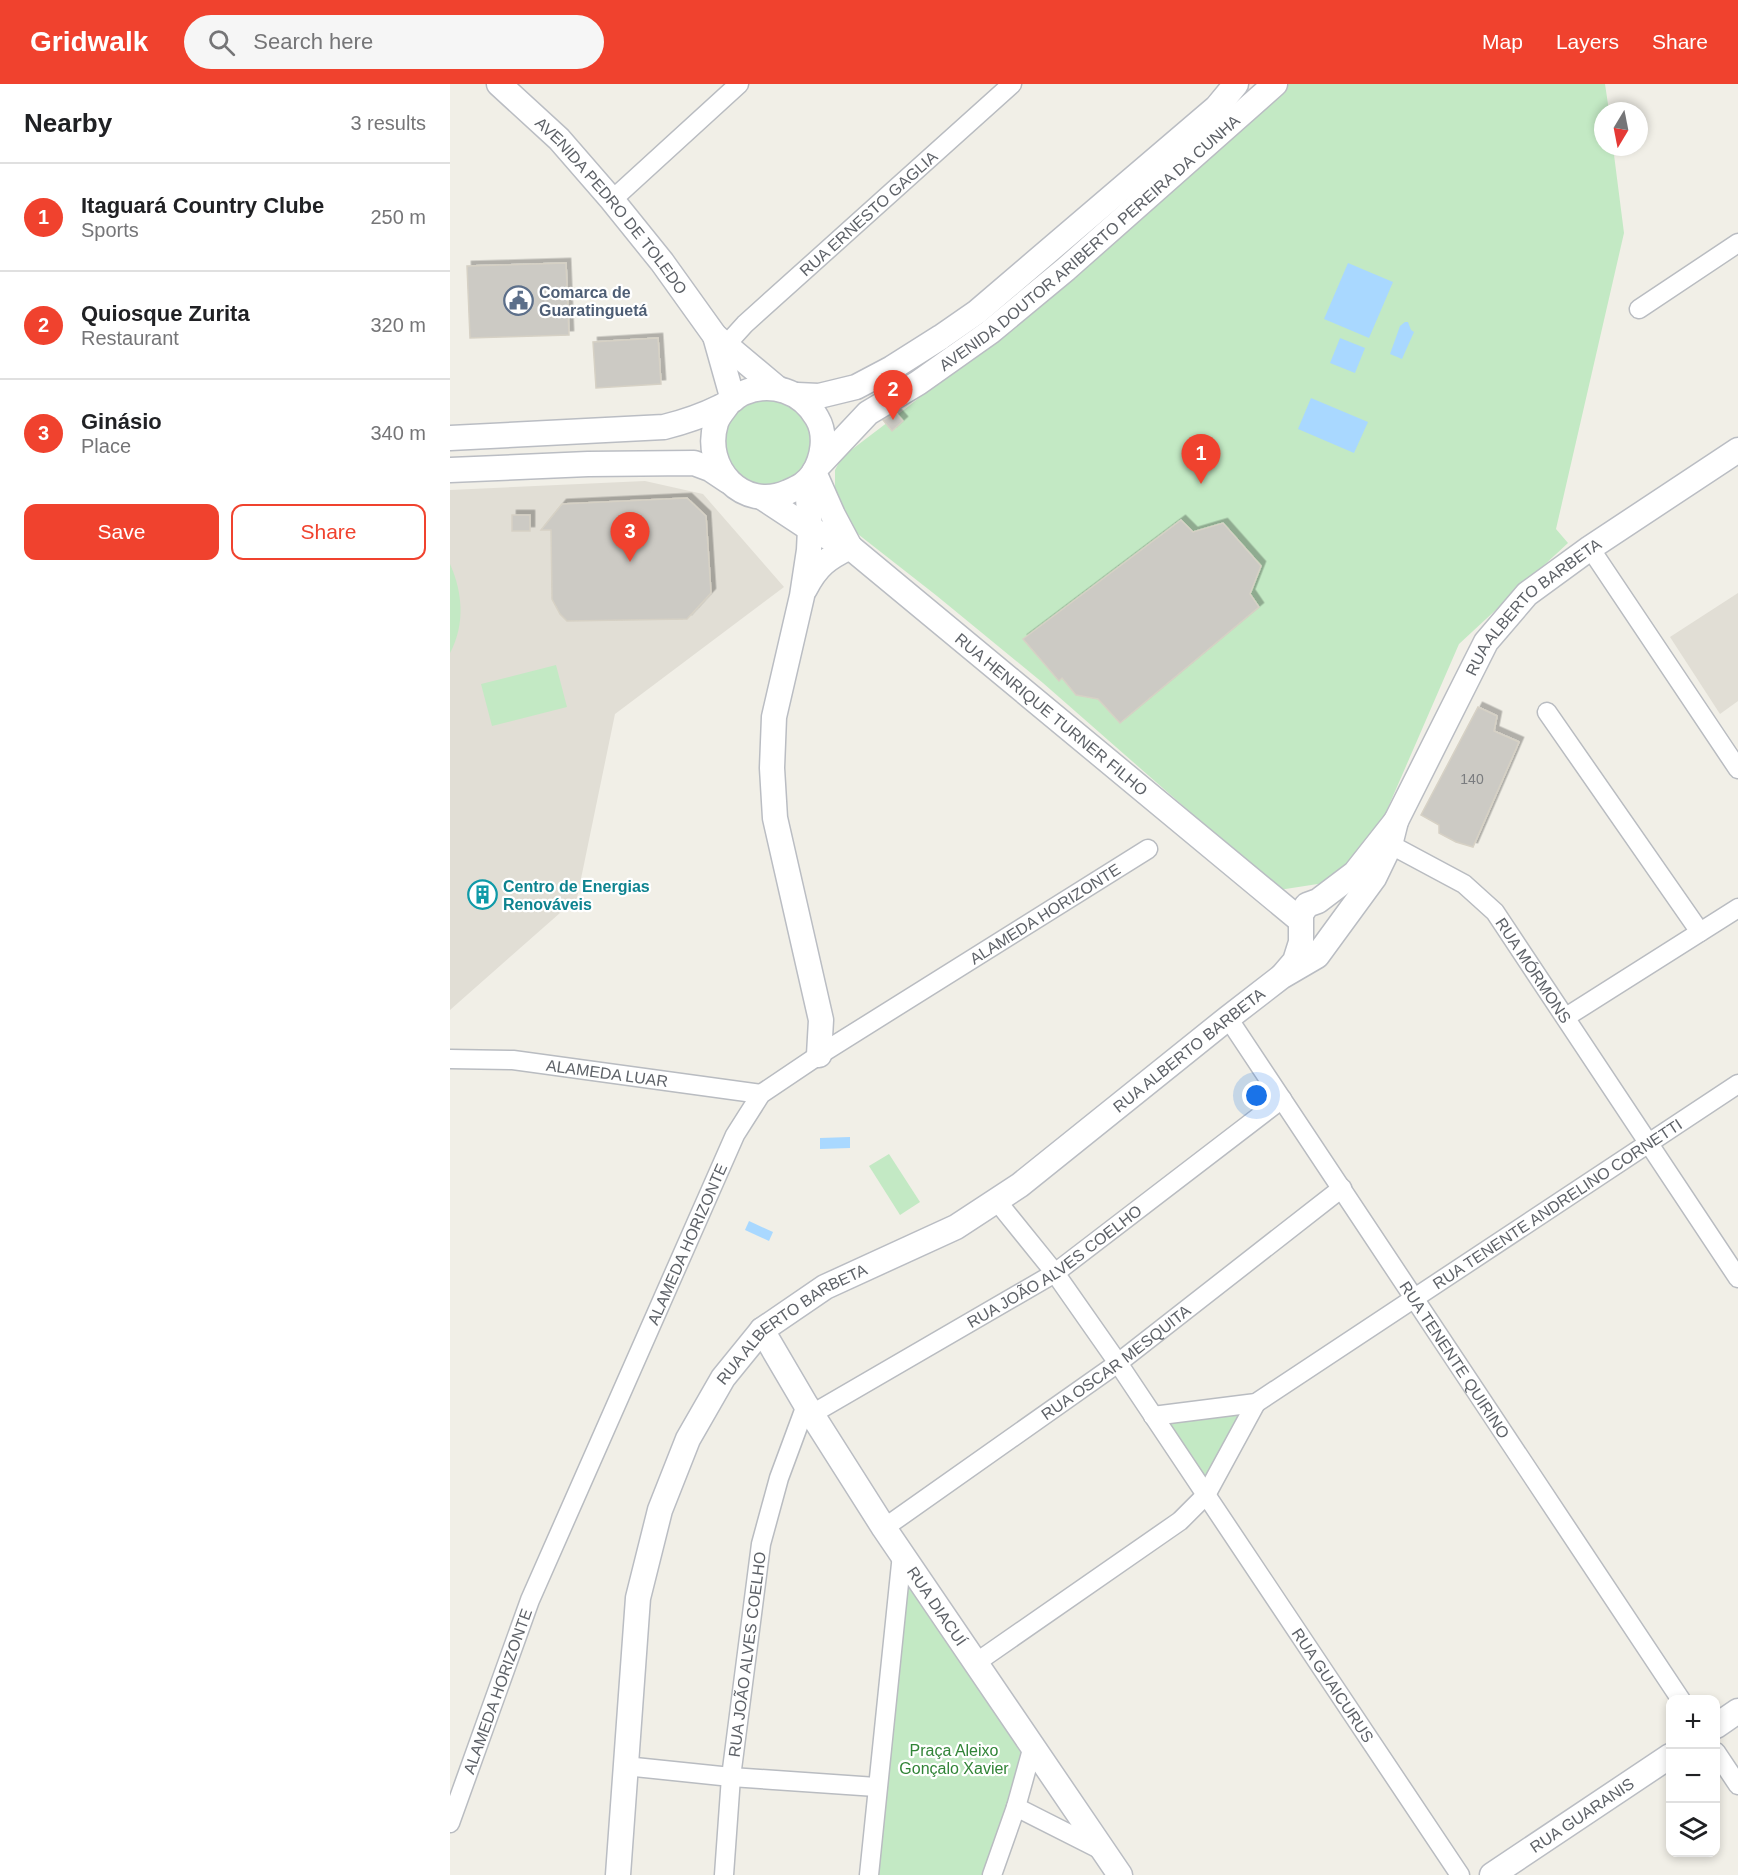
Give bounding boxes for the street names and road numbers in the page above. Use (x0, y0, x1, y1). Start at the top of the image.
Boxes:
street label: AVENIDA DOUTOR ARIBERTO PEREIRA DA CUNHA (936, 111, 1243, 374)
street label: AVENIDA PEDRO DE TOLEDO (532, 114, 691, 297)
street label: RUA ERNESTO GAGLIA (796, 147, 941, 279)
street label: RUA ALBERTO BARBETA (1462, 534, 1604, 678)
street label: RUA HENRIQUE TURNER FILHO (952, 630, 1151, 799)
street label: ALAMEDA HORIZONTE (966, 860, 1123, 967)
street label: RUA MÓRMONS (1493, 914, 1575, 1026)
street label: RUA ALBERTO BARBETA (1110, 984, 1268, 1115)
street label: ALAMEDA LUAR (545, 1056, 669, 1090)
street label: RUA TENENTE ANDRELINO CORNETTI (1429, 1115, 1685, 1292)
street label: ALAMEDA HORIZONTE (644, 1161, 730, 1327)
street label: RUA JOÃO ALVES COELHO (964, 1201, 1145, 1331)
street label: RUA ALBERTO BARBETA (713, 1260, 870, 1388)
street label: RUA TENENTE QUIRINO (1397, 1278, 1513, 1441)
street label: RUA OSCAR MESQUITA (1038, 1301, 1194, 1423)
street label: RUA JOÃO ALVES COELHO (725, 1551, 768, 1758)
street label: RUA DIACUÍ (904, 1563, 971, 1649)
street label: ALAMEDA HORIZONTE (460, 1606, 535, 1776)
street label: RUA GUAICURUS (1289, 1625, 1377, 1745)
street label: RUA GUARANIS (1527, 1774, 1637, 1856)

